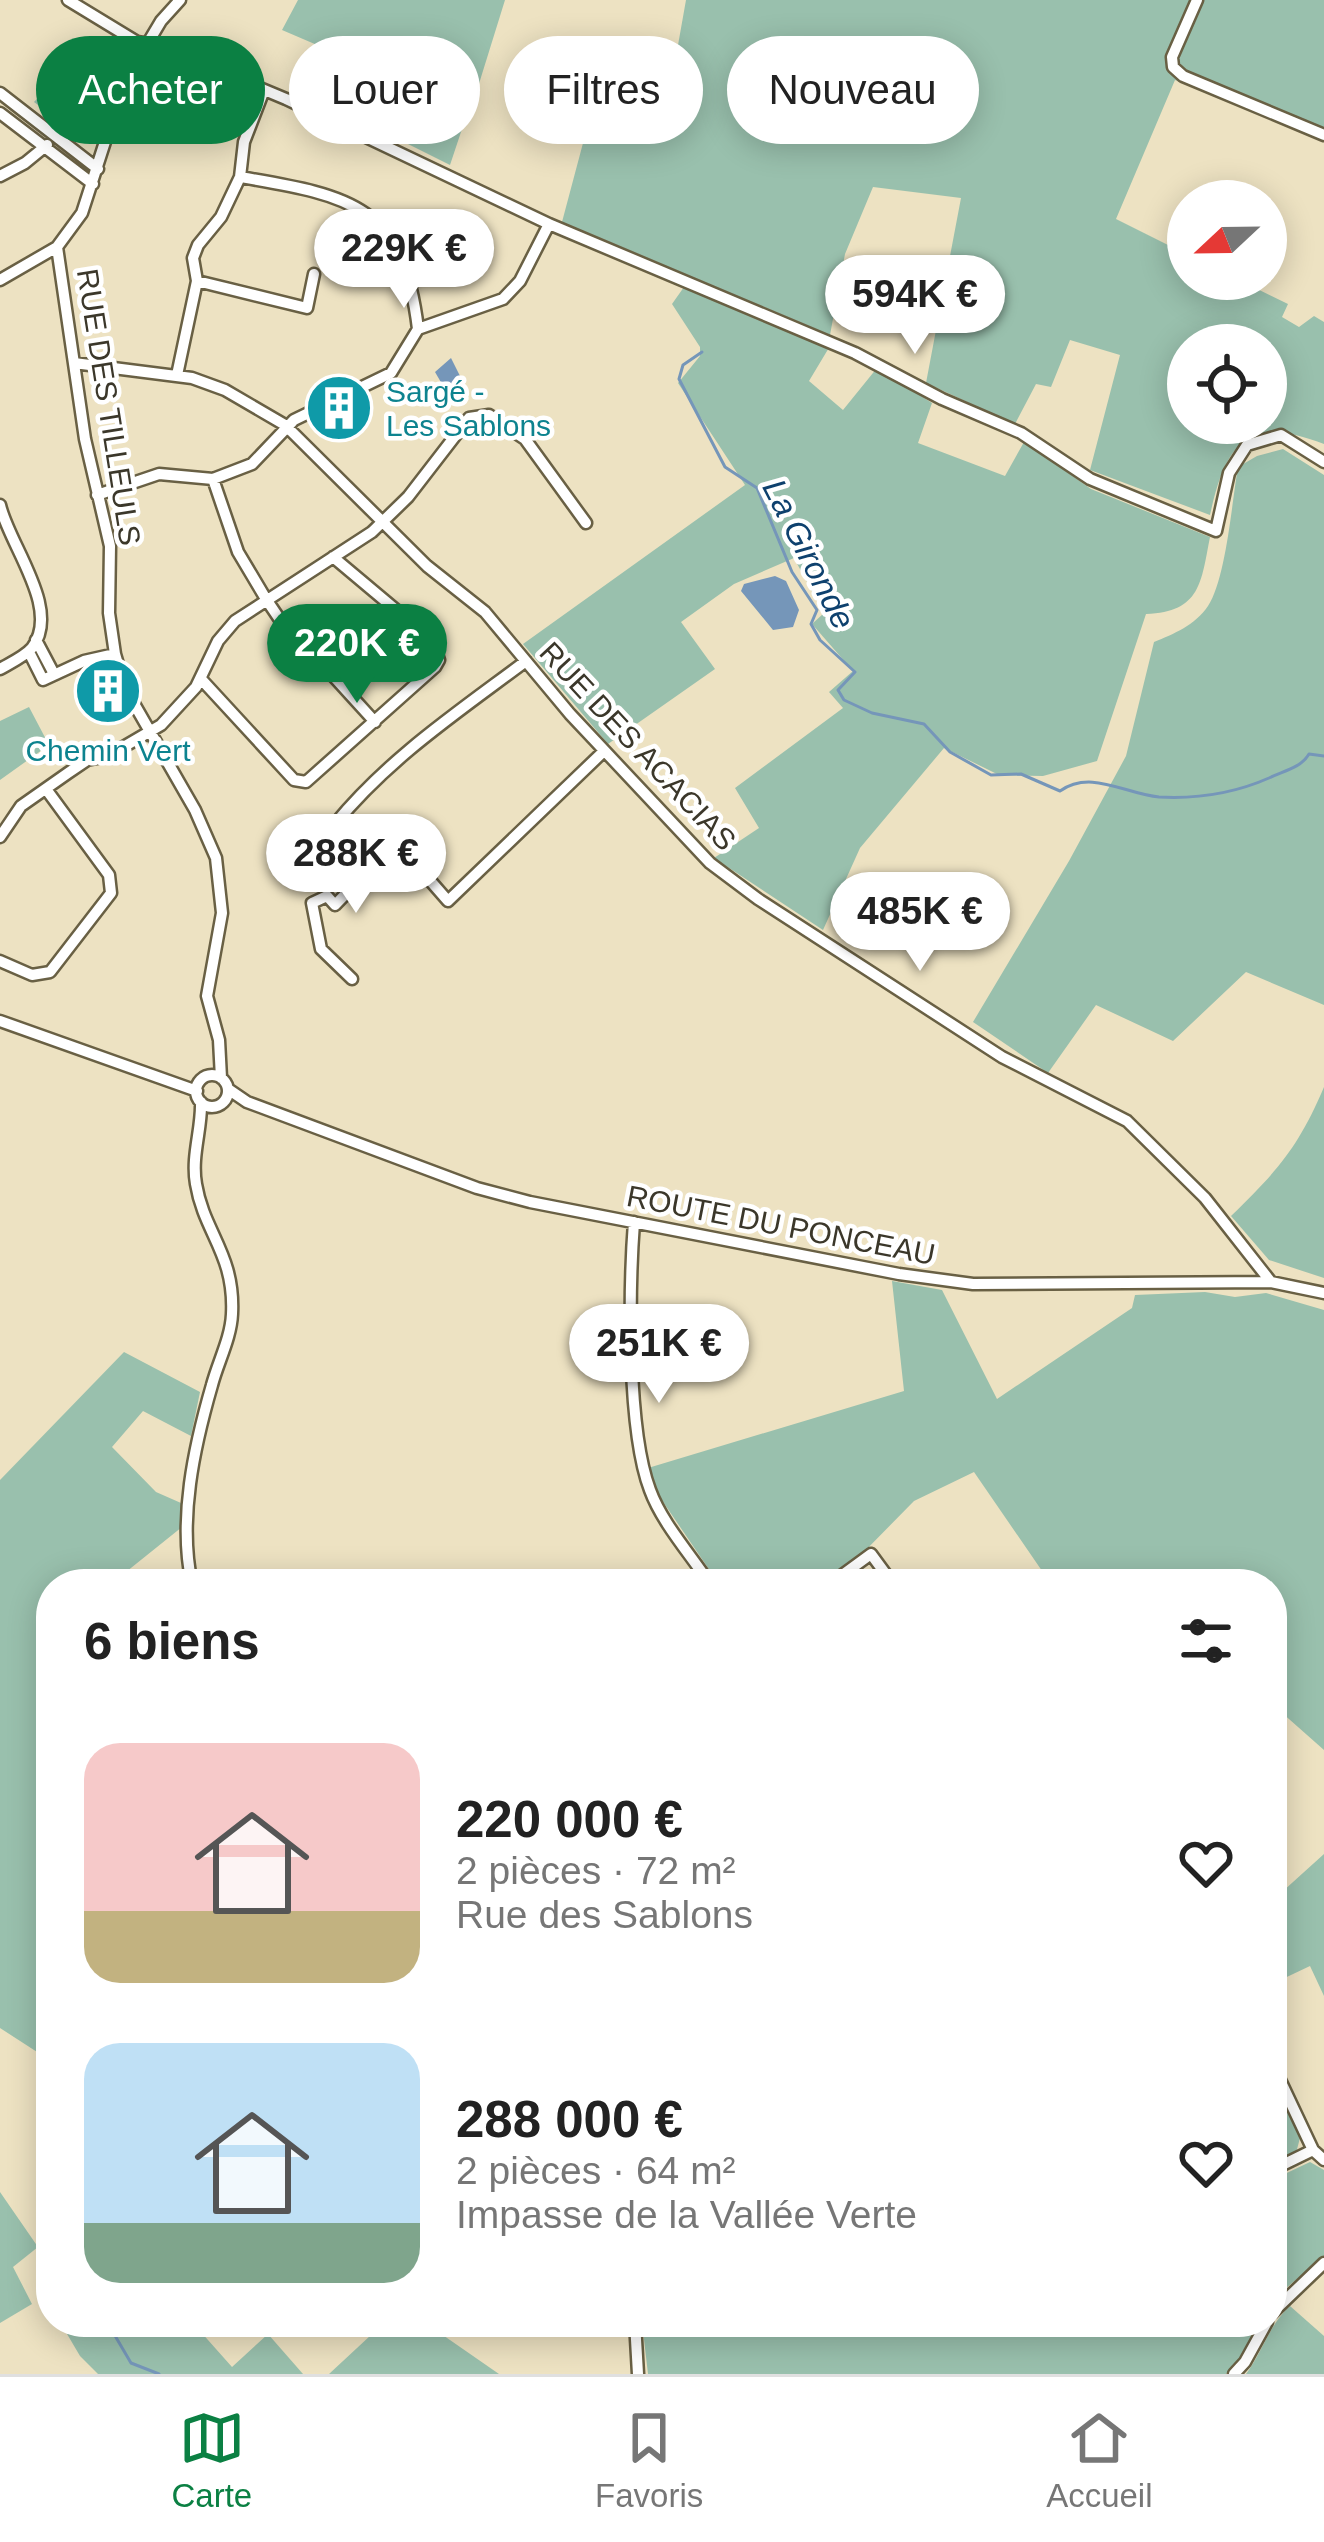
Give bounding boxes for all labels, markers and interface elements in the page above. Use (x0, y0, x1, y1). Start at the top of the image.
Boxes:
chip: Acheter (36, 36, 265, 144)
chip: Louer (289, 36, 480, 144)
chip: Filtres (504, 36, 703, 144)
chip: Nouveau (727, 36, 979, 144)
north arrow (1167, 180, 1287, 300)
map controls (1167, 180, 1287, 444)
pin: 229K € (306, 209, 502, 311)
text: 229K € (341, 226, 467, 269)
pin: 594K € (817, 255, 1013, 357)
street label: RUE DES TILLEULS (71, 266, 147, 548)
text: 594K € (852, 272, 978, 315)
button: locate (1167, 324, 1287, 444)
building icon: Sargé - Les Sablons (304, 373, 374, 443)
place label: Sargé - Les Sablons (386, 375, 551, 442)
water label: La Gironde (755, 473, 863, 635)
pin: 220K € (259, 604, 455, 706)
text: 220K € (294, 621, 420, 664)
street label: RUE DES ACACIAS (533, 635, 743, 857)
building icon: Chemin Vert (73, 656, 143, 726)
place label: Chemin Vert (25, 734, 191, 767)
pin: 288K € (258, 814, 454, 916)
text: 288K € (293, 831, 419, 874)
pin: 485K € (822, 872, 1018, 974)
text: 485K € (857, 889, 983, 932)
street label: ROUTE DU PONCEAU (624, 1179, 938, 1271)
pin: 251K € (561, 1304, 757, 1406)
text: 251K € (596, 1321, 722, 1364)
icon: filters (1173, 1608, 1239, 1674)
text: 6 biens (84, 1613, 260, 1670)
icon: home (180, 1791, 324, 1935)
text: 220 000 € (456, 1791, 683, 1848)
icon: heart (1173, 1830, 1239, 1896)
text: 2 pièces · 72 m² (456, 1849, 736, 1892)
text: Rue des Sablons (456, 1893, 753, 1936)
icon: home (180, 2091, 324, 2235)
text: 288 000 € (456, 2091, 683, 2148)
icon: heart (1173, 2130, 1239, 2196)
text: 2 pièces · 64 m² (456, 2149, 736, 2192)
text: Impasse de la Vallée Verte (456, 2193, 917, 2236)
tab: Carte (171, 2405, 252, 2515)
tab: Favoris (595, 2405, 703, 2515)
tab: Accueil (1046, 2405, 1153, 2515)

